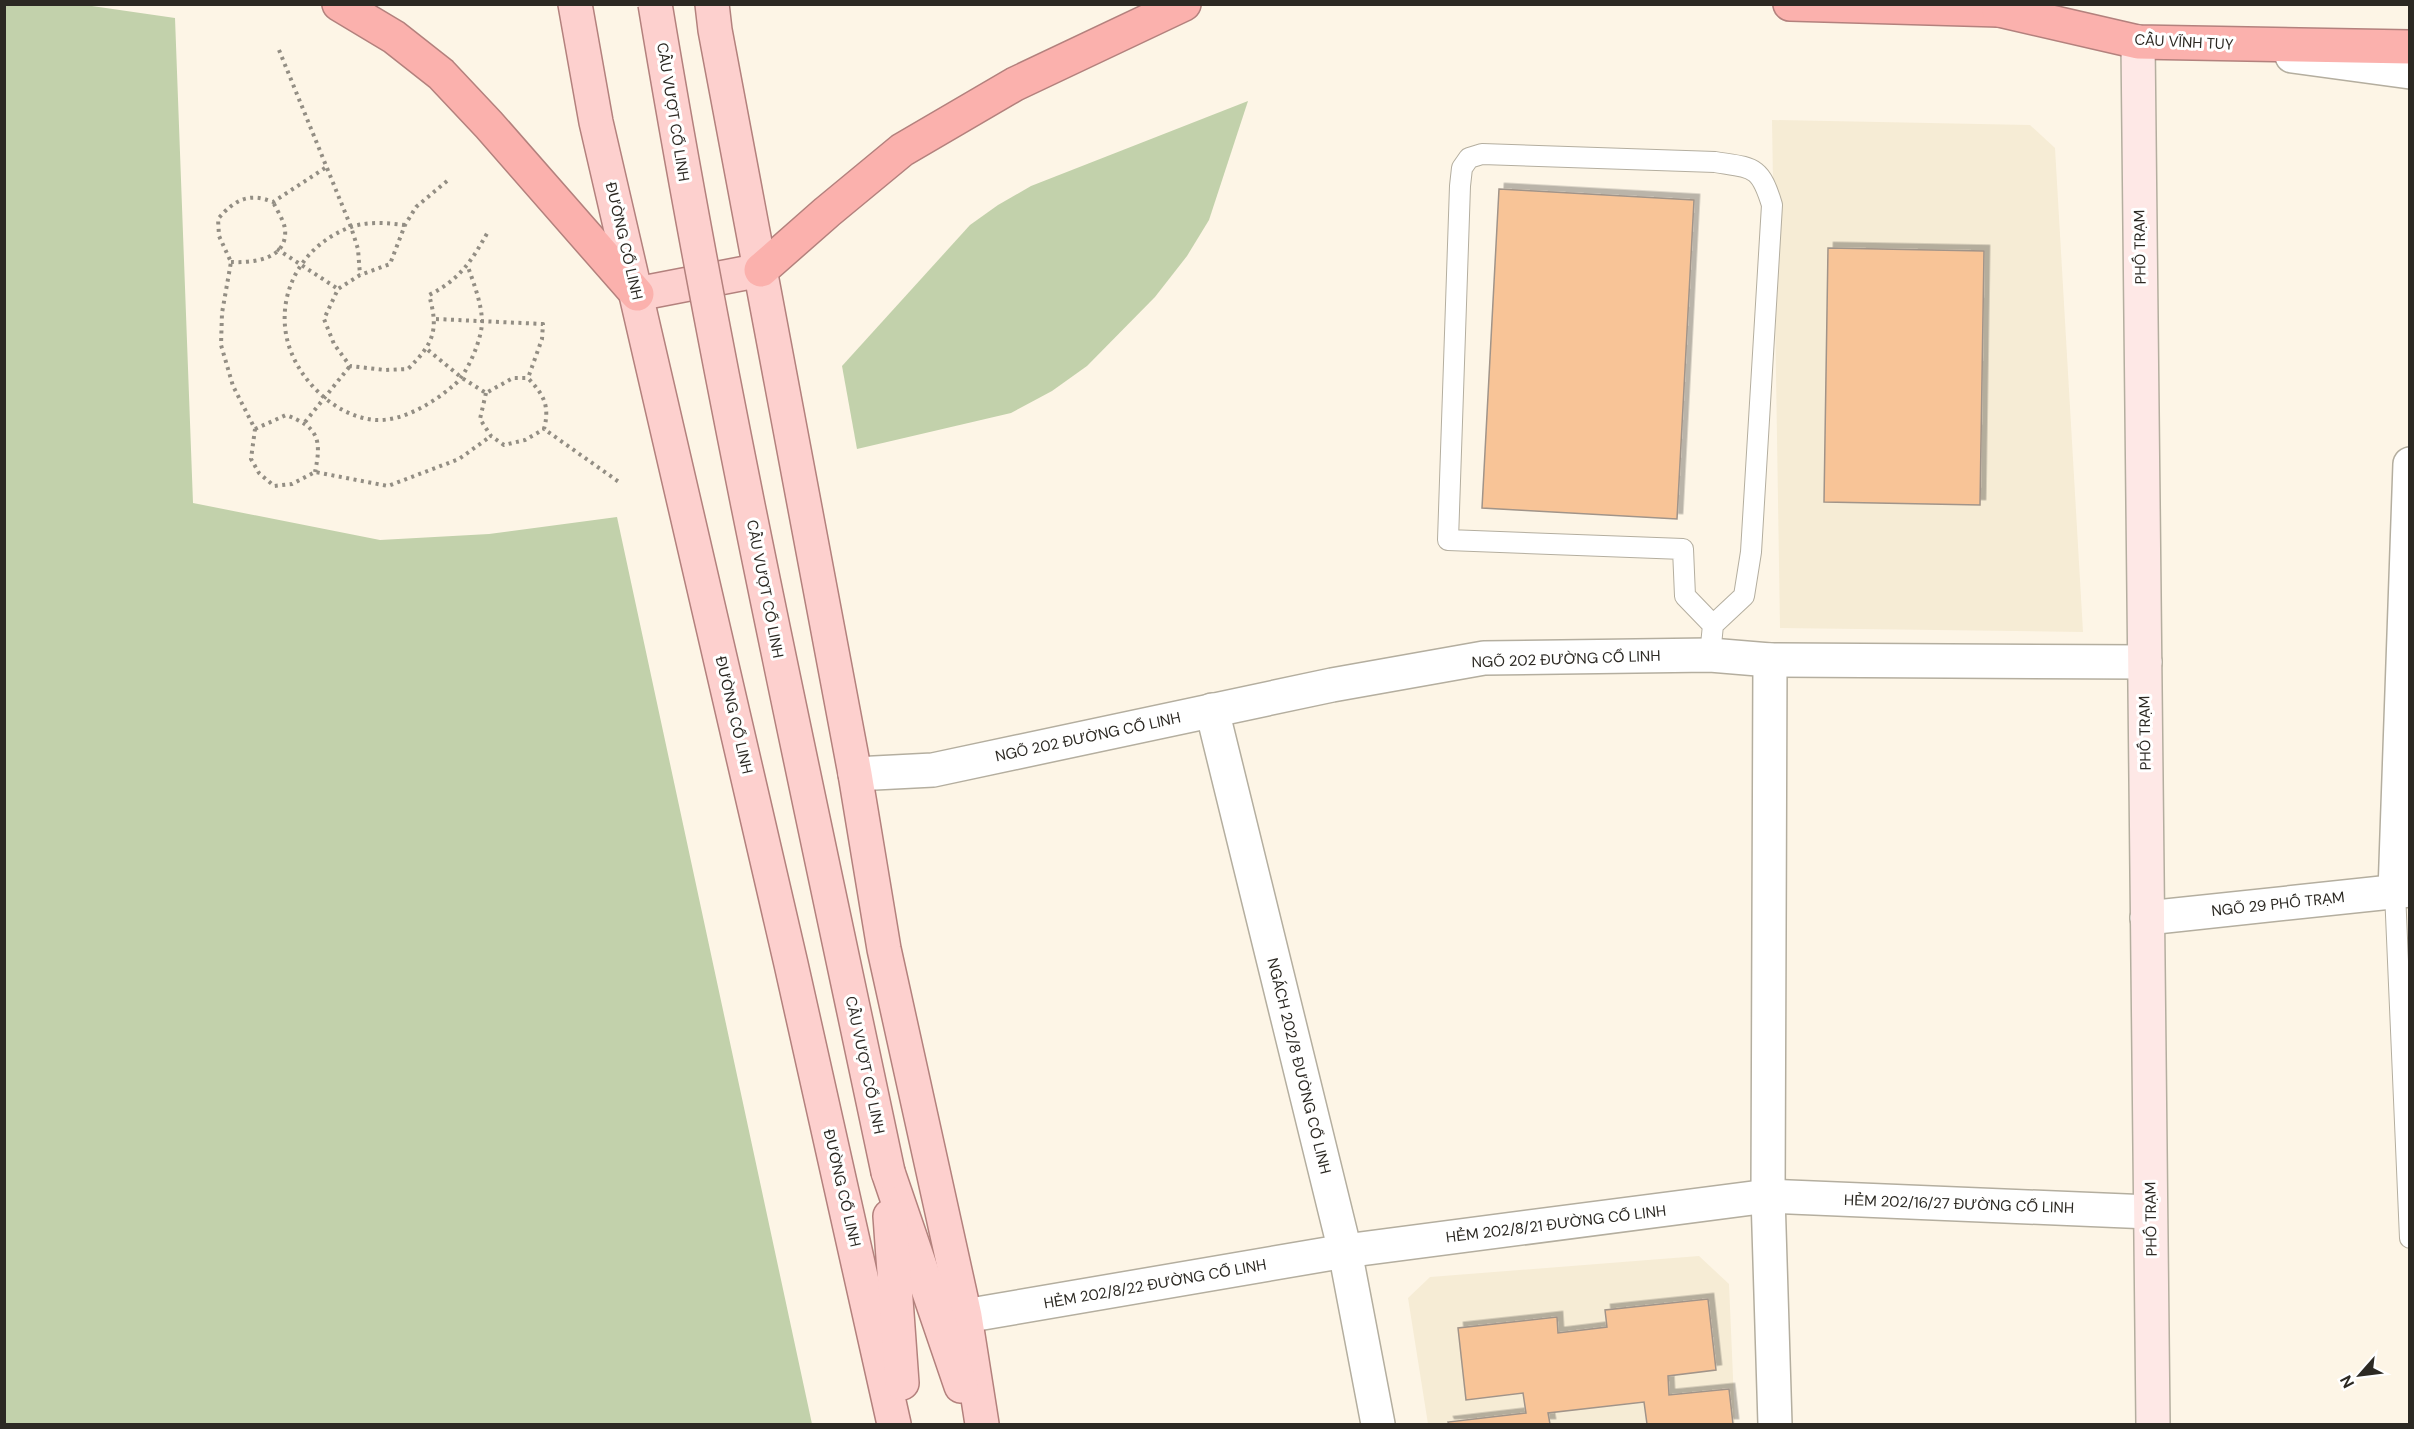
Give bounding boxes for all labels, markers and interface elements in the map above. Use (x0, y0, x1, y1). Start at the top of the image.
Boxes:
street label: CẦU VĨNH TUY (2134, 29, 2234, 55)
street label: CẦU VƯỢT CỔ LINH (652, 41, 694, 183)
street label: ĐƯỜNG CỔ LINH (601, 180, 647, 302)
street label: PHỐ TRẠM (2129, 210, 2151, 284)
street label: CẦU VƯỢT CỔ LINH (742, 518, 788, 660)
street label: NGÕ 202 ĐƯỜNG CỔ LINH (1471, 646, 1661, 672)
street label: ĐƯỜNG CỔ LINH (711, 654, 757, 776)
street label: PHỐ TRẠM (2134, 696, 2156, 770)
street label: NGÕ 202 ĐƯỜNG CỔ LINH (993, 708, 1183, 766)
street label: NGÕ 29 PHỐ TRẠM (2210, 887, 2346, 921)
street label: NGÁCH 202/8 ĐƯỜNG CỔ LINH (1262, 956, 1336, 1176)
street label: CẦU VƯỢT CỔ LINH (841, 994, 889, 1136)
street label: ĐƯỜNG CỔ LINH (819, 1127, 865, 1249)
street label: PHỐ TRẠM (2140, 1182, 2162, 1256)
street label: HẺM 202/16/27 ĐƯỜNG CỔ LINH (1844, 1190, 2074, 1218)
street label: HẺM 202/8/21 ĐƯỜNG CỔ LINH (1445, 1201, 1667, 1247)
street label: HẺM 202/8/22 ĐƯỜNG CỔ LINH (1042, 1255, 1268, 1313)
north arrow (2330, 1345, 2390, 1405)
text: N (2335, 1372, 2359, 1392)

